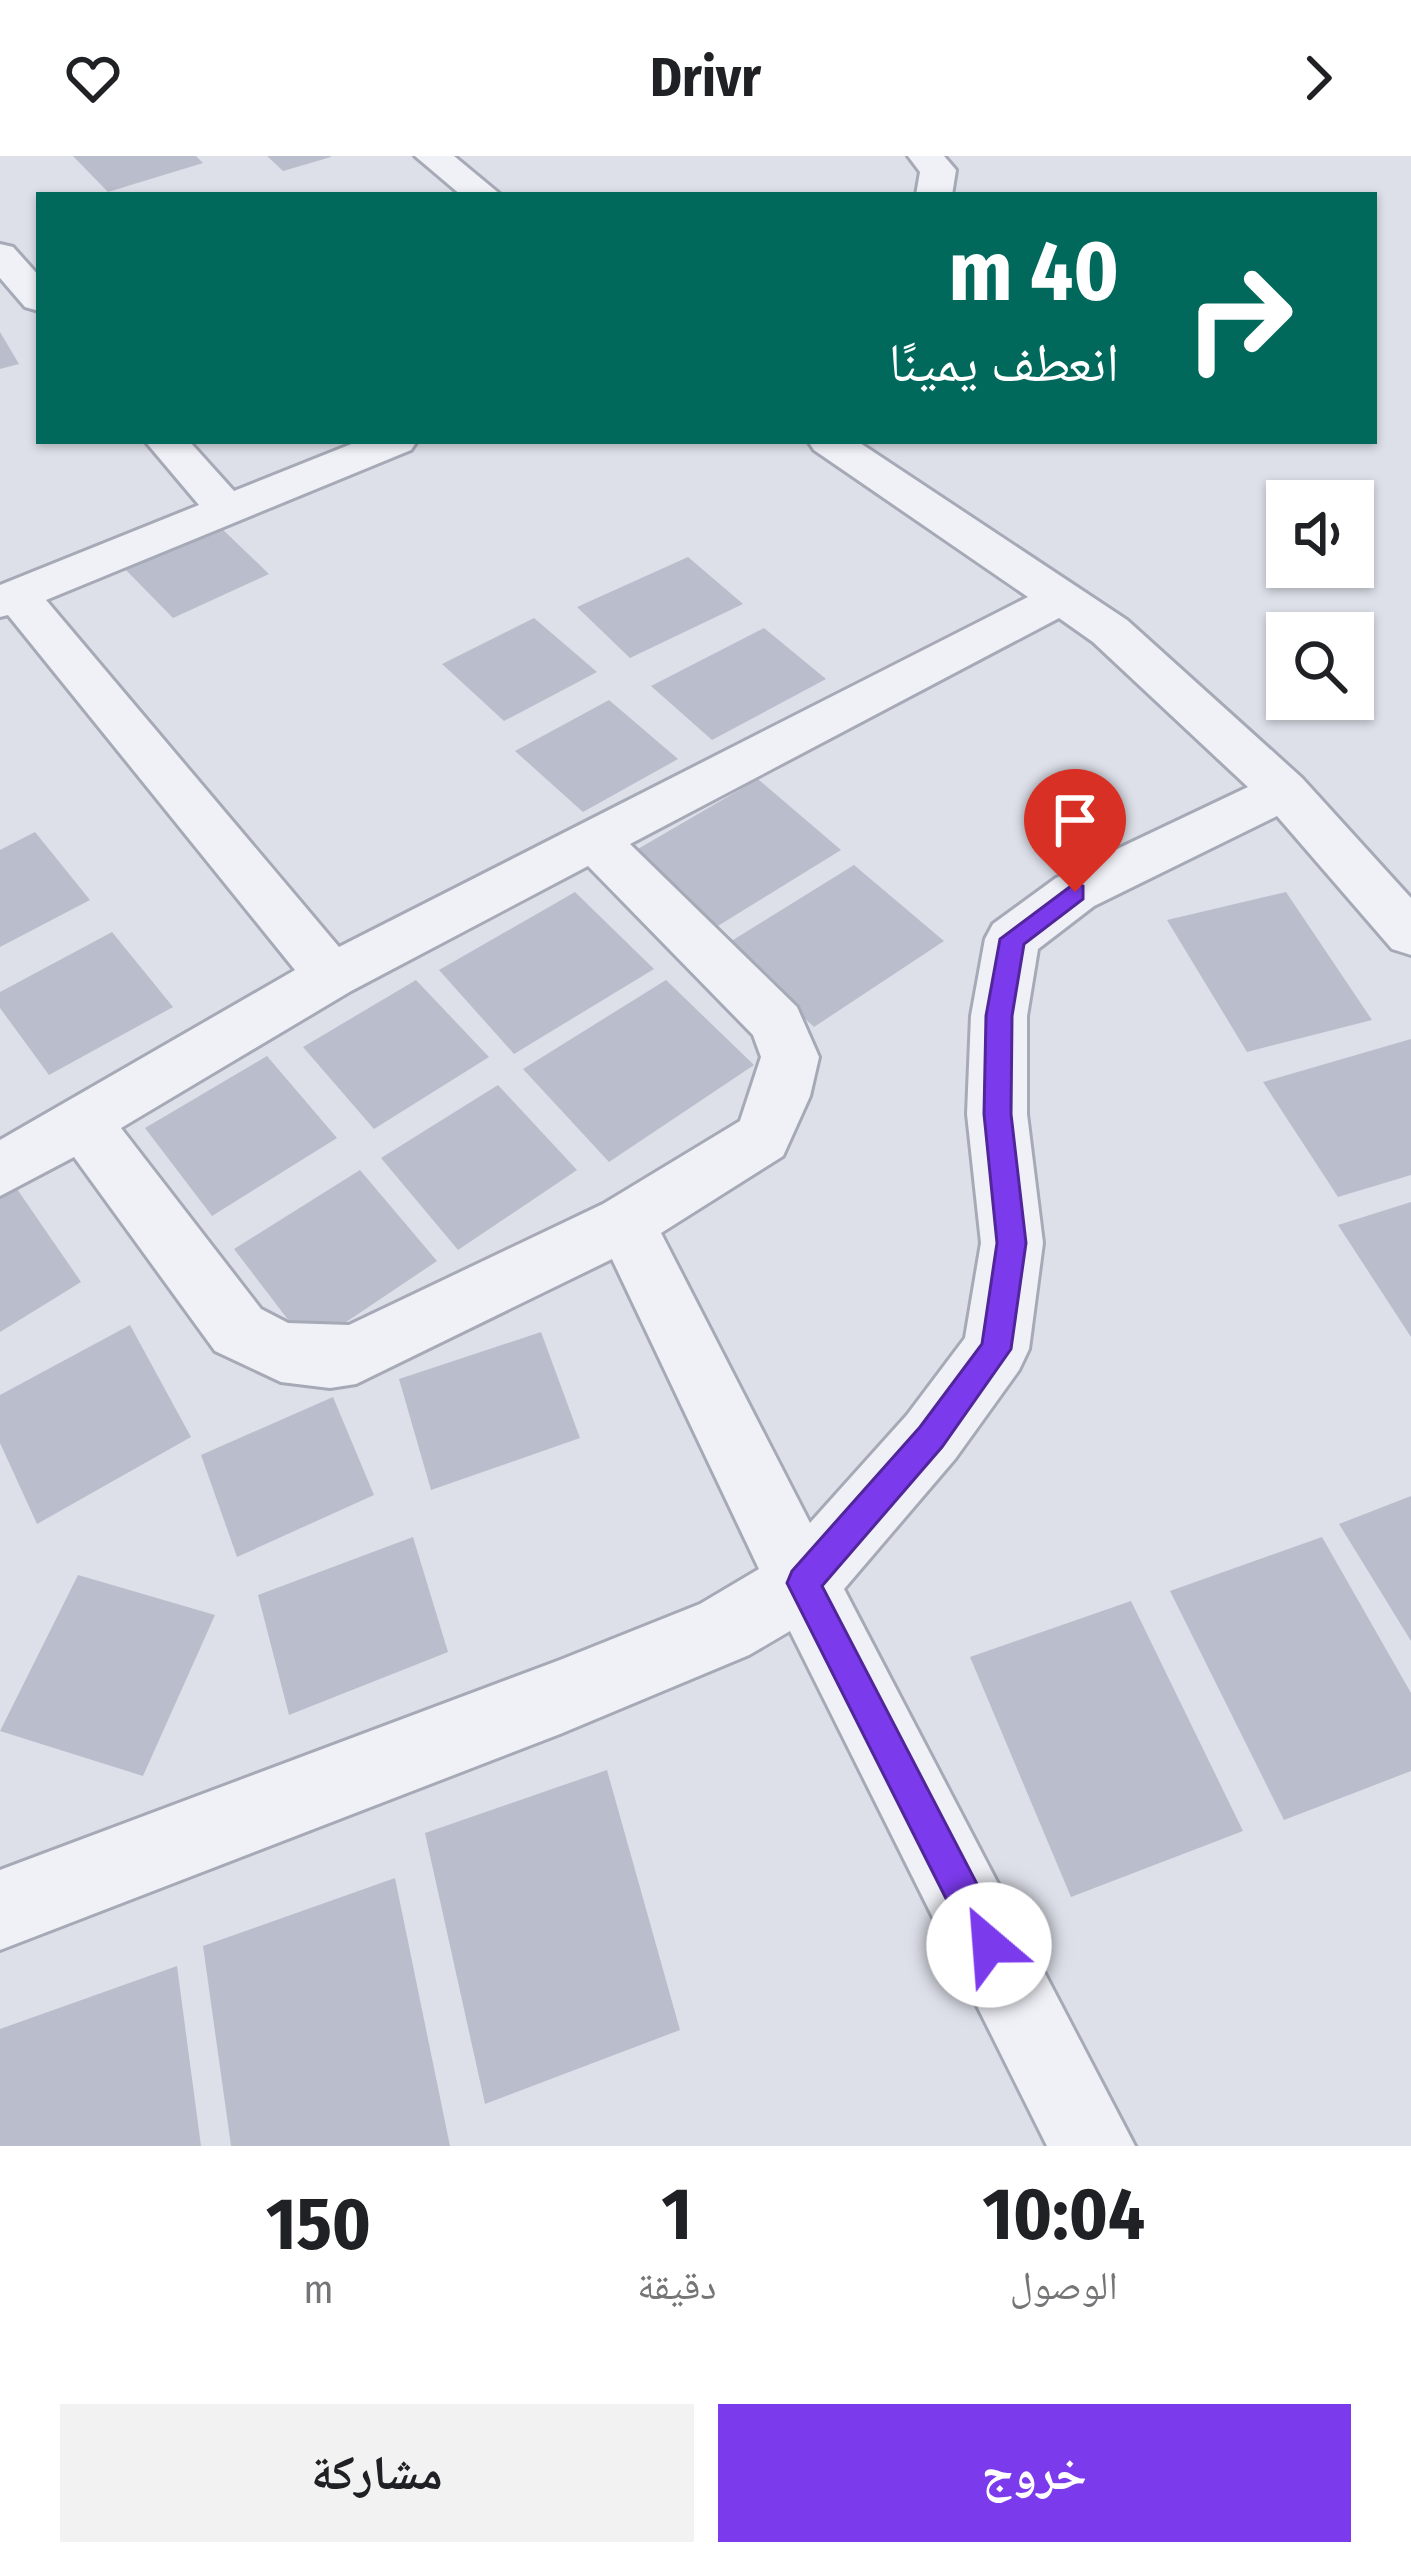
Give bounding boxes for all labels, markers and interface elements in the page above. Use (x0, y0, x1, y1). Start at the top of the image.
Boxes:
icon: heart (60, 45, 126, 111)
icon: forward (1285, 45, 1351, 111)
text: Drivr (650, 46, 761, 110)
text: 40 m (948, 221, 1119, 322)
icon: right (1161, 240, 1317, 396)
text: انعطف يمينًا (888, 331, 1119, 395)
map controls (1266, 480, 1374, 720)
button: sound (1266, 480, 1374, 588)
button: search (1266, 612, 1374, 720)
pin (1024, 769, 1126, 892)
icon: arrive (1042, 787, 1108, 853)
position arrow (926, 1882, 1052, 2008)
text: 1 (662, 2172, 692, 2258)
text: 10:04 (982, 2172, 1145, 2258)
text: 150 (266, 2182, 371, 2268)
text: دقيقة (637, 2263, 716, 2309)
text: الوصول (1010, 2263, 1118, 2309)
text: m (304, 2267, 334, 2313)
button: مشاركة (60, 2404, 694, 2542)
button: خروج (718, 2404, 1351, 2542)

